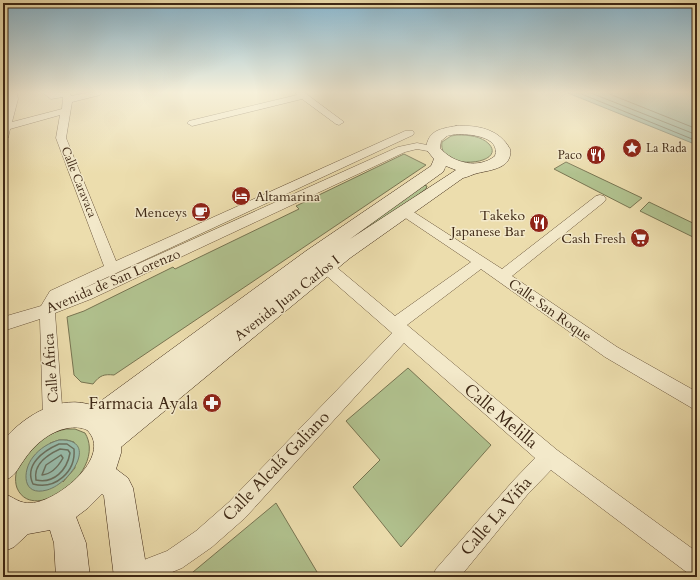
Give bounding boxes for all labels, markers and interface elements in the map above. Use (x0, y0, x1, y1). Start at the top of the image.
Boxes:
place icon: La Rada (621, 137, 643, 159)
place label: La Rada (646, 140, 688, 156)
street label: Calle Caravaca (58, 144, 101, 221)
restaurant icon: Paco (585, 144, 607, 166)
place label: Paco (558, 147, 583, 163)
hotel icon: Altamarina (230, 185, 252, 207)
place label: Altamarina (255, 187, 320, 206)
cafe icon: Menceys (190, 201, 212, 223)
place label: Menceys (135, 203, 187, 222)
place label: Takeko Japanese Bar (449, 206, 526, 241)
restaurant icon: Takeko Japanese Bar (528, 212, 550, 234)
supermarket icon: Cash Fresh (629, 227, 651, 249)
place label: Cash Fresh (561, 229, 626, 248)
street label: Avenida de San Lorenzo (43, 244, 183, 318)
street label: Avenida Juan Carlos I (230, 251, 344, 345)
street label: Calle San Roque (505, 274, 595, 346)
street label: Calle África (39, 333, 63, 403)
street label: Calle Melilla (459, 378, 543, 454)
place label: Farmacia Ayala (89, 392, 199, 415)
pharmacy icon: Farmacia Ayala (201, 392, 223, 414)
street label: Calle Alcalá Galiano (217, 406, 335, 526)
street label: Calle La Viña (455, 471, 537, 560)

